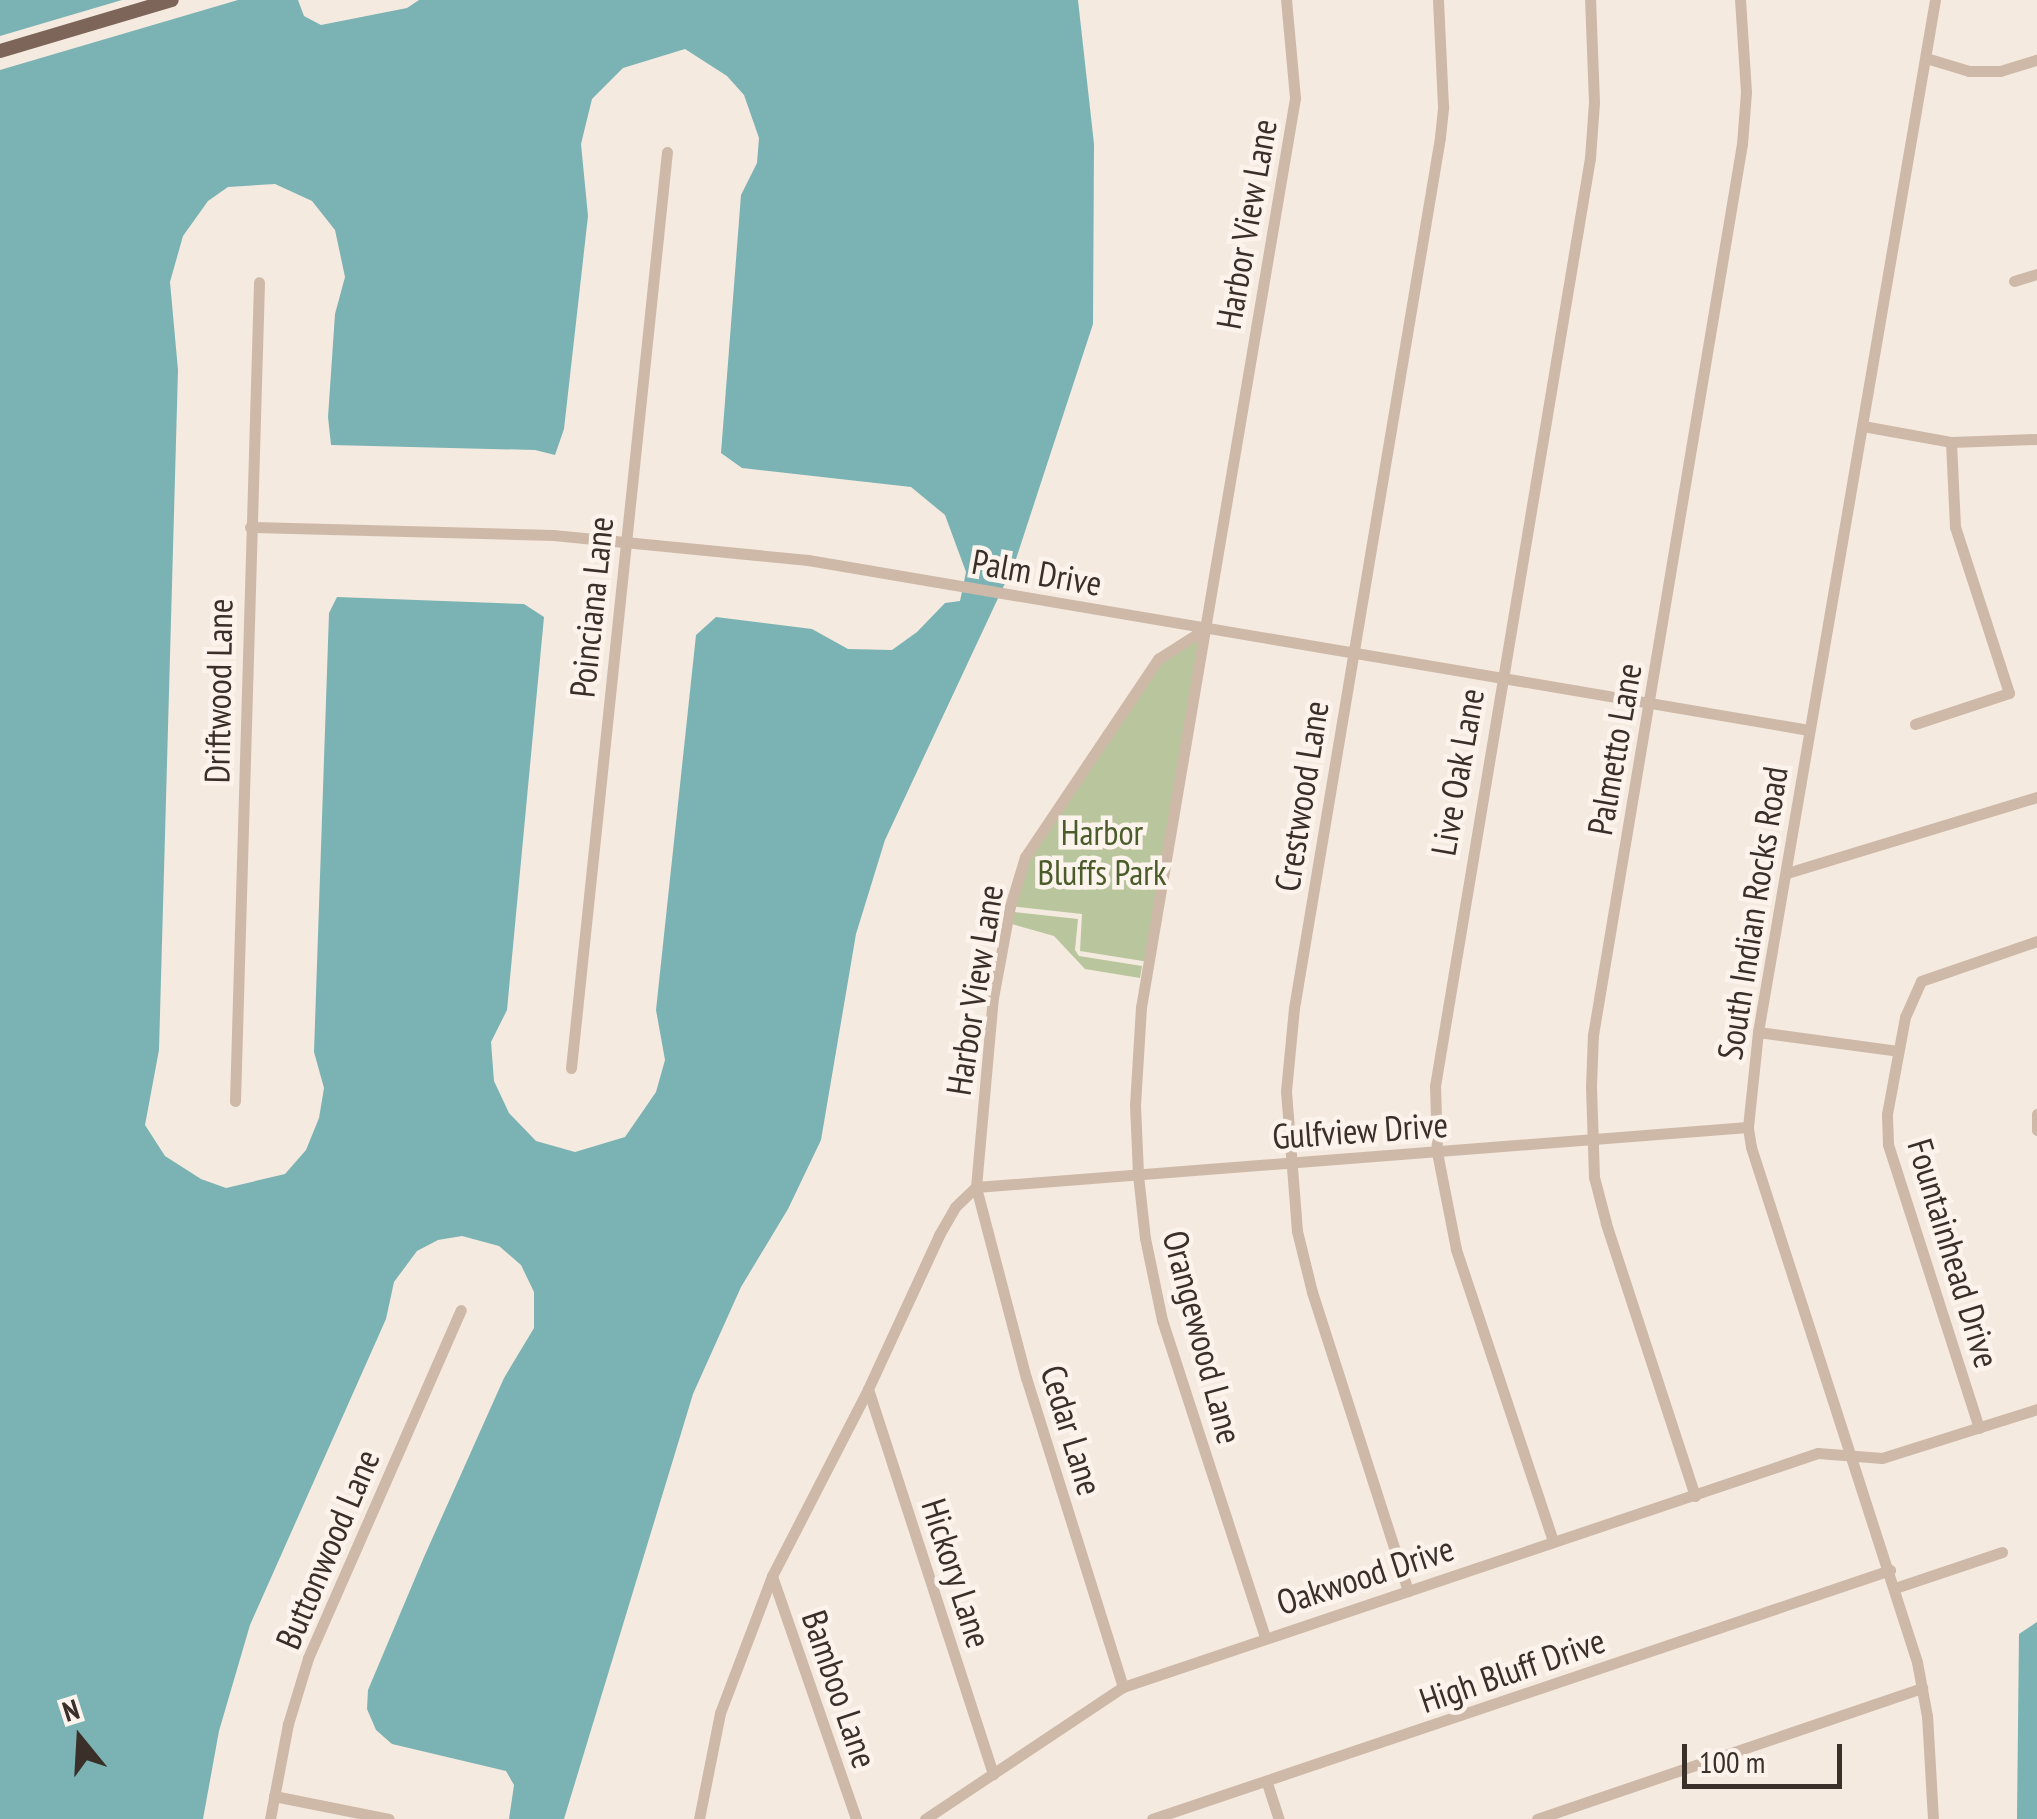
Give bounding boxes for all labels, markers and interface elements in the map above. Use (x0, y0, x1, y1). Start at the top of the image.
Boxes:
street label: Harbor View Lane (1207, 115, 1285, 333)
street label: Poinciana Lane (561, 515, 621, 699)
street label: Palm Drive (969, 540, 1105, 604)
street label: Driftwood Lane (195, 598, 241, 784)
street label: Palmetto Lane (1578, 660, 1650, 838)
street label: Live Oak Lane (1422, 685, 1492, 859)
street label: Crestwood Lane (1265, 698, 1337, 894)
street label: South Indian Rocks Road (1708, 763, 1796, 1063)
park label: Harbor Bluffs Park (1037, 811, 1167, 893)
street label: Harbor View Lane (937, 881, 1011, 1099)
street label: Gulfview Drive (1270, 1103, 1450, 1157)
street label: Fountainhead Drive (1899, 1134, 2009, 1372)
street label: Orangewood Lane (1154, 1226, 1252, 1448)
street label: Cedar Lane (1032, 1360, 1112, 1500)
street label: Buttonwood Lane (266, 1443, 388, 1655)
street label: Hickory Lane (913, 1493, 1001, 1653)
street label: Oakwood Drive (1271, 1527, 1459, 1623)
street label: Bamboo Lane (793, 1605, 887, 1773)
street label: High Bluff Drive (1414, 1619, 1610, 1721)
north arrow (30, 1689, 130, 1789)
text: N (58, 1690, 83, 1730)
scale bar (1687, 1724, 1847, 1786)
text: 100 m (1699, 1742, 1765, 1781)

